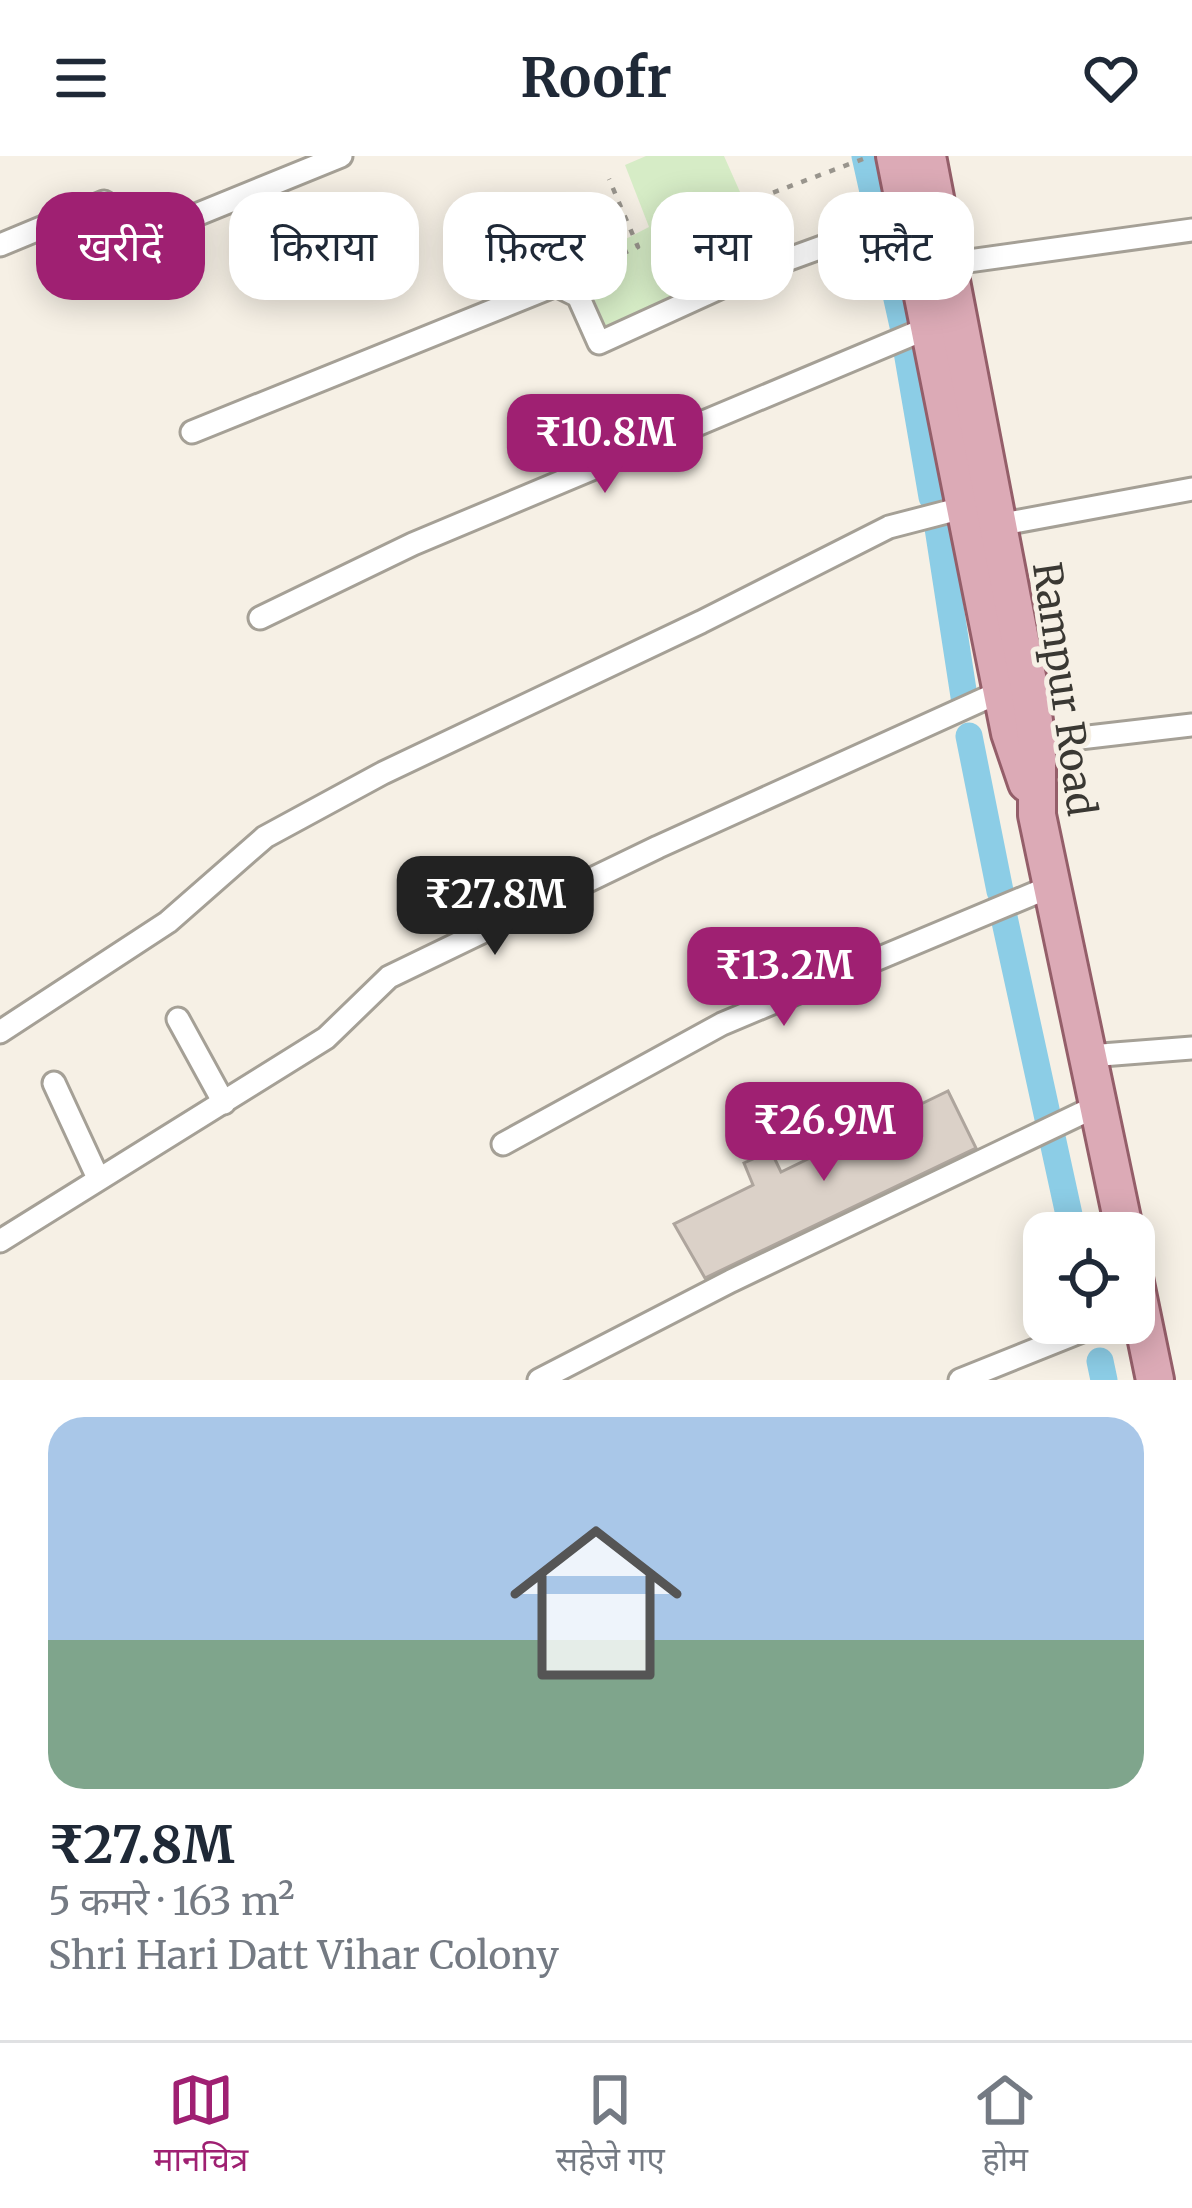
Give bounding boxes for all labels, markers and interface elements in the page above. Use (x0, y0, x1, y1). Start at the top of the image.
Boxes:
text: Roofr (520, 44, 672, 112)
icon: menu (48, 45, 114, 111)
icon: heart (1078, 45, 1144, 111)
chip: खरीदें (36, 192, 205, 300)
chip: किराया (229, 192, 419, 300)
chip: फ़िल्टर (443, 192, 627, 300)
chip: नया (651, 192, 794, 300)
chip: फ़्लैट (818, 192, 974, 300)
pin: ₹10.8M (507, 394, 703, 496)
text: ₹10.8M (534, 408, 676, 457)
street label: Rampur Road (1022, 559, 1106, 819)
pin: ₹27.8M (397, 856, 593, 958)
text: ₹27.8M (424, 870, 566, 919)
pin: ₹13.2M (686, 927, 882, 1029)
text: ₹13.2M (714, 941, 854, 990)
pin: ₹26.9M (726, 1082, 922, 1184)
text: ₹26.9M (752, 1096, 896, 1145)
map controls (1023, 1212, 1155, 1344)
button: locate (1023, 1212, 1155, 1344)
icon: home (488, 1495, 704, 1711)
text: ₹27.8M (48, 1813, 234, 1877)
text: 5 कमरे · 163 m² (48, 1877, 294, 1926)
text: Shri Hari Datt Vihar Colony (48, 1931, 559, 1980)
tab: मानचित्र (154, 2067, 248, 2184)
tab: सहेजे गए (556, 2067, 665, 2184)
tab: होम (972, 2067, 1038, 2184)

